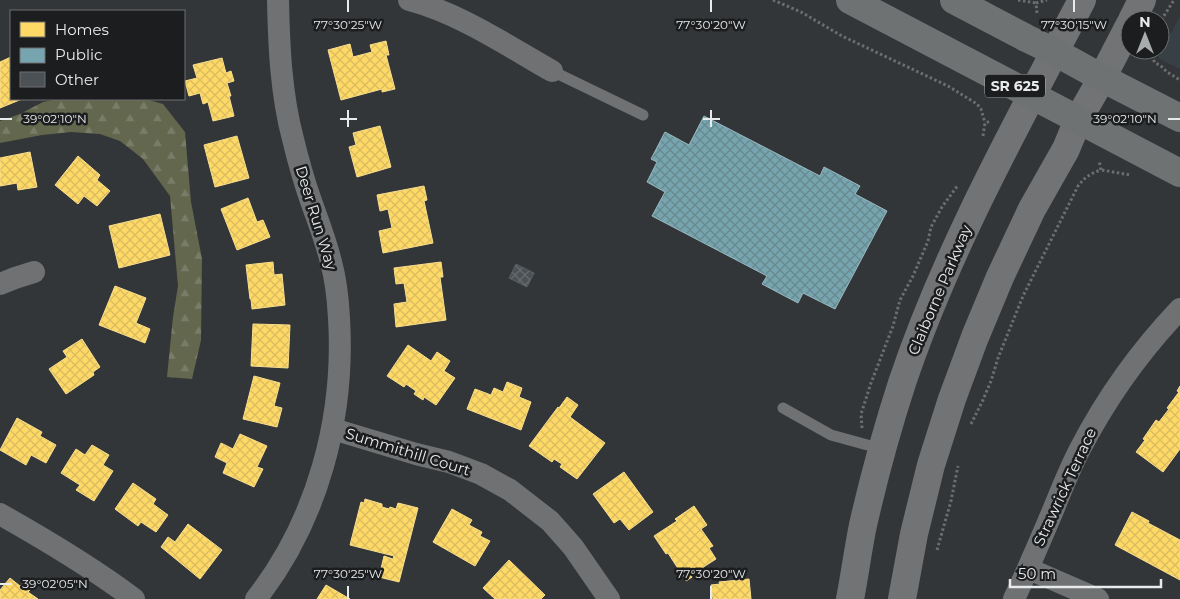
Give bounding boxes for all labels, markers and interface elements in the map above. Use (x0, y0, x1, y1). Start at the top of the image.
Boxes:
legend (10, 10, 185, 100)
north arrow (1120, 10, 1170, 60)
text: N (1139, 13, 1151, 31)
text: 77°30'25"W (314, 17, 382, 32)
text: 77°30'20"W (676, 17, 746, 32)
text: 77°30'15"W (1041, 17, 1107, 32)
text: Homes (55, 20, 109, 39)
text: Public (55, 45, 103, 64)
text: Other (55, 70, 99, 89)
road number: SR 625 (985, 74, 1045, 98)
text: 39°02'10"N (23, 111, 87, 126)
text: 39°02'10"N (1093, 111, 1157, 126)
street label: Deer Run Way (292, 163, 342, 273)
street label: Claiborne Parkway (904, 221, 976, 358)
street label: Summithill Court (343, 424, 473, 480)
street label: Strawrick Terrace (1029, 425, 1100, 549)
scale bar (1010, 556, 1161, 588)
text: 50 m (1018, 564, 1056, 583)
text: 77°30'25"W (314, 566, 382, 581)
text: 77°30'20"W (676, 566, 746, 581)
text: 39°02'05"N (22, 576, 88, 591)

